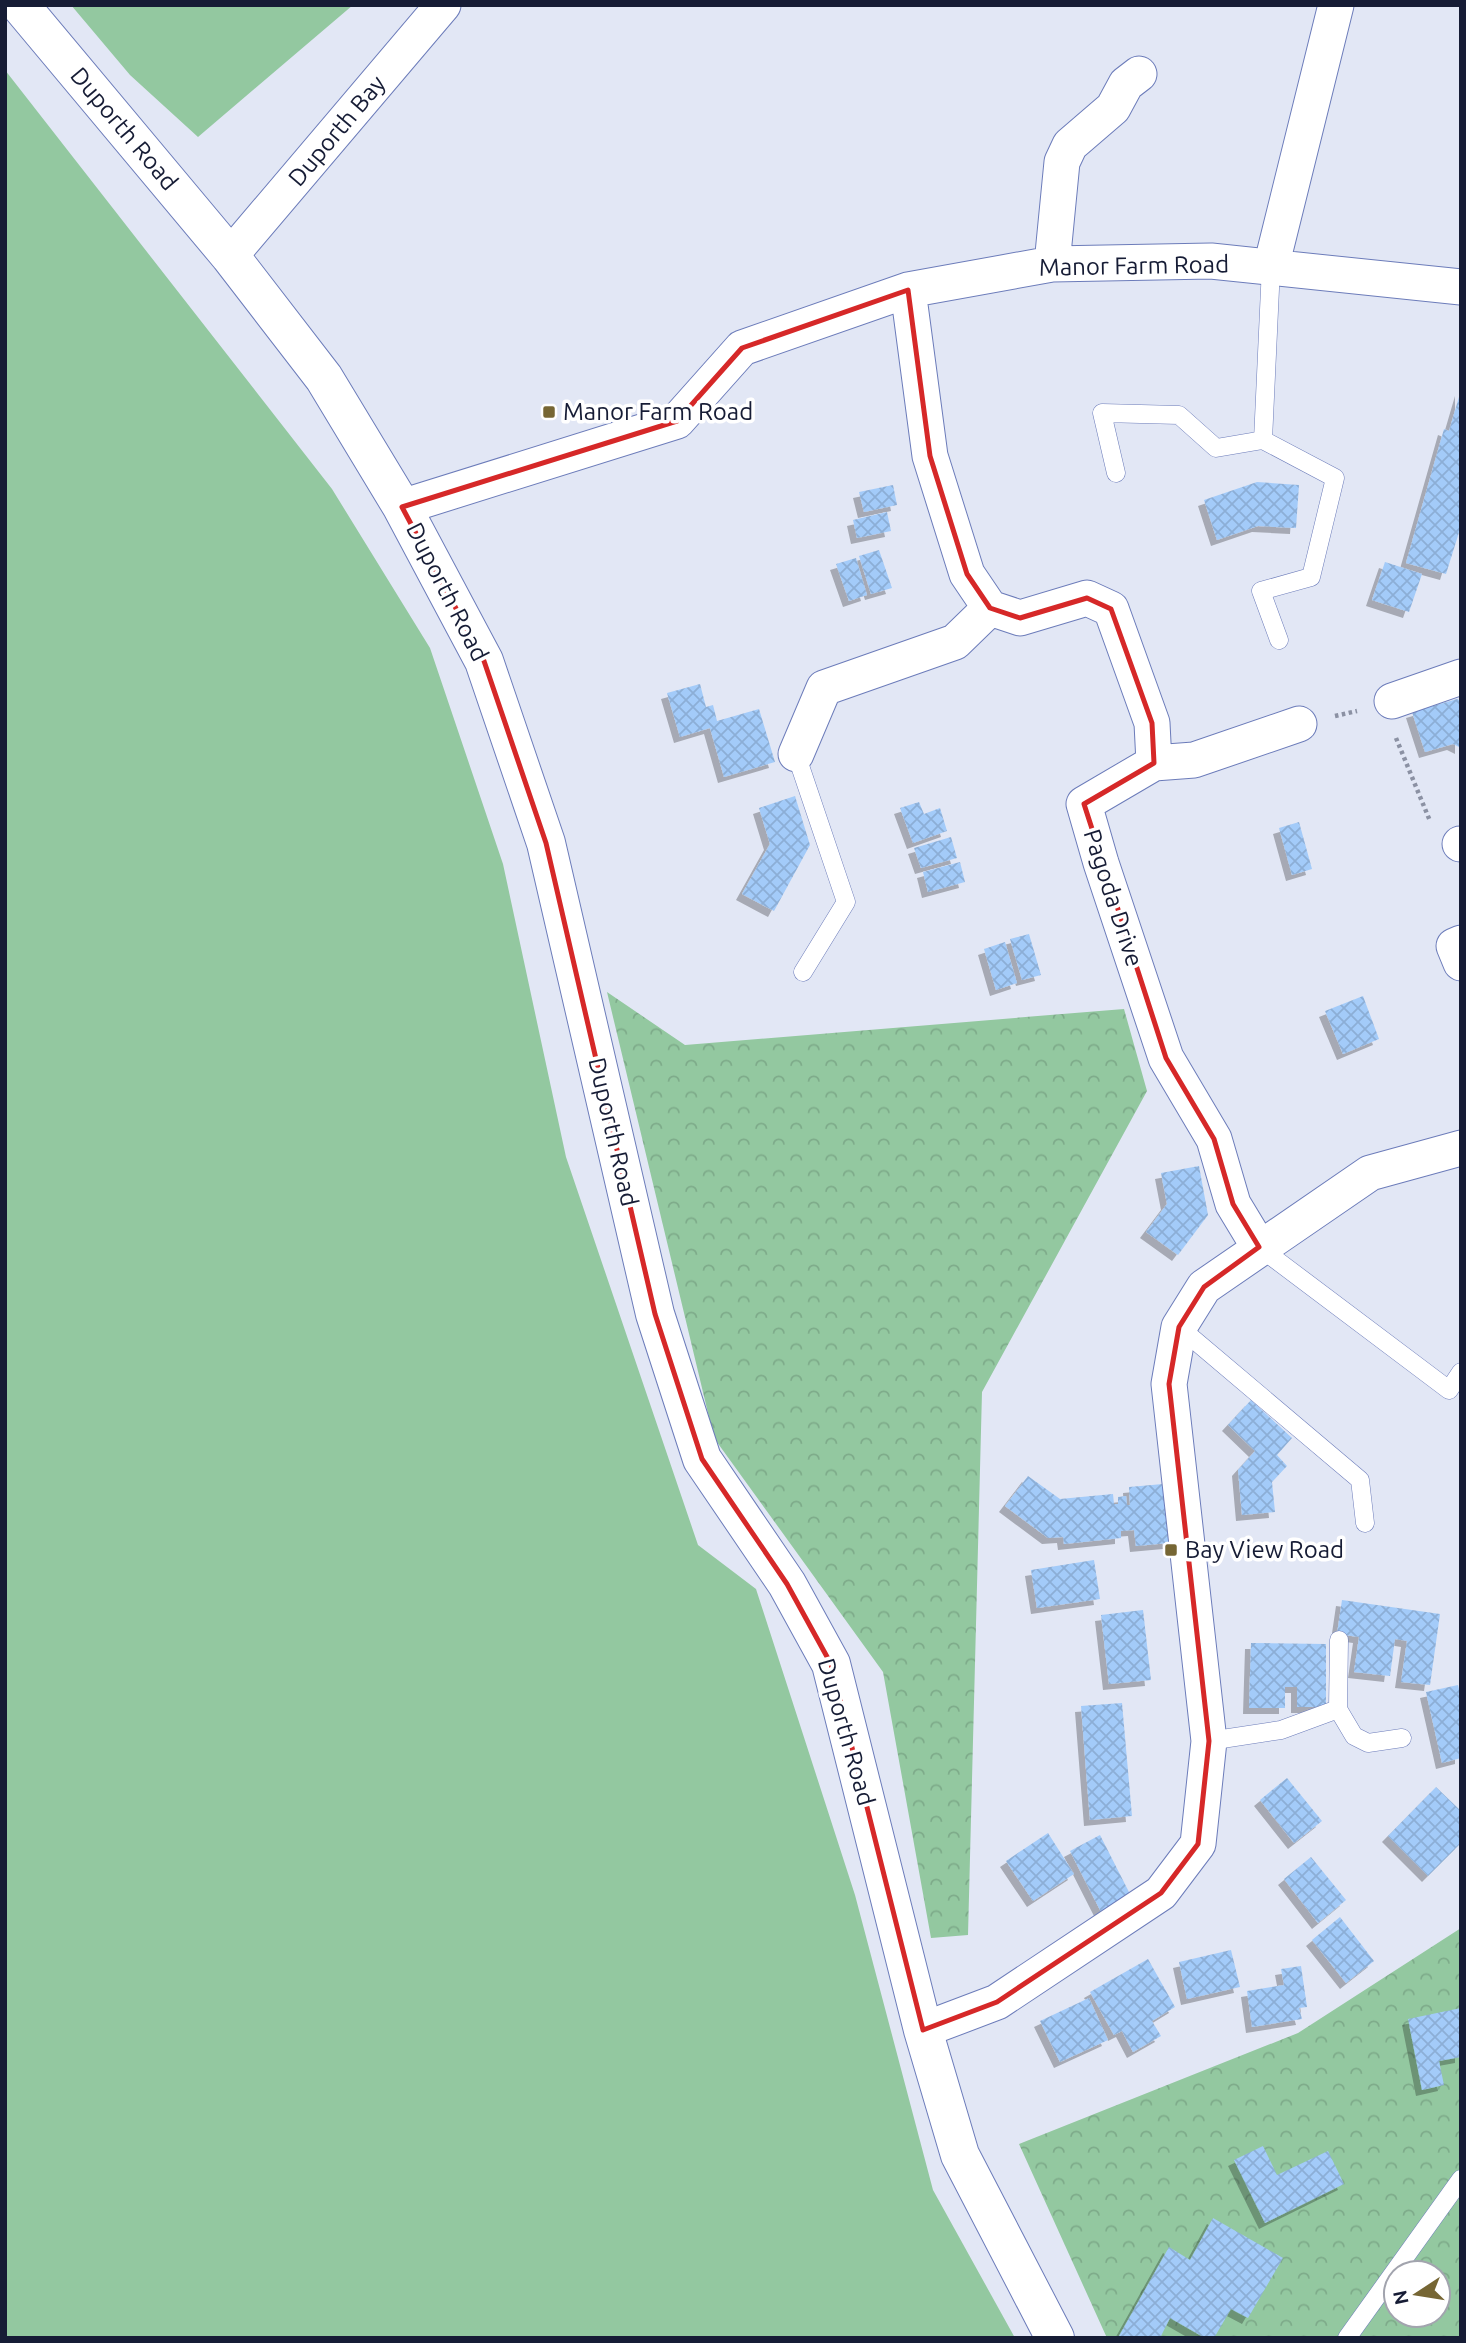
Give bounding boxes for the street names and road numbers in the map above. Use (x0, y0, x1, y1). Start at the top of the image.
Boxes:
street label: Duporth Road (65, 62, 184, 195)
street label: Duporth Bay (283, 70, 391, 191)
street label: Manor Farm Road (1039, 250, 1229, 281)
street label: Duporth Road (401, 518, 494, 666)
street label: Pagoda Drive (1079, 826, 1148, 970)
street label: Duporth Road (583, 1055, 644, 1209)
street label: Duporth Road (813, 1655, 880, 1809)

